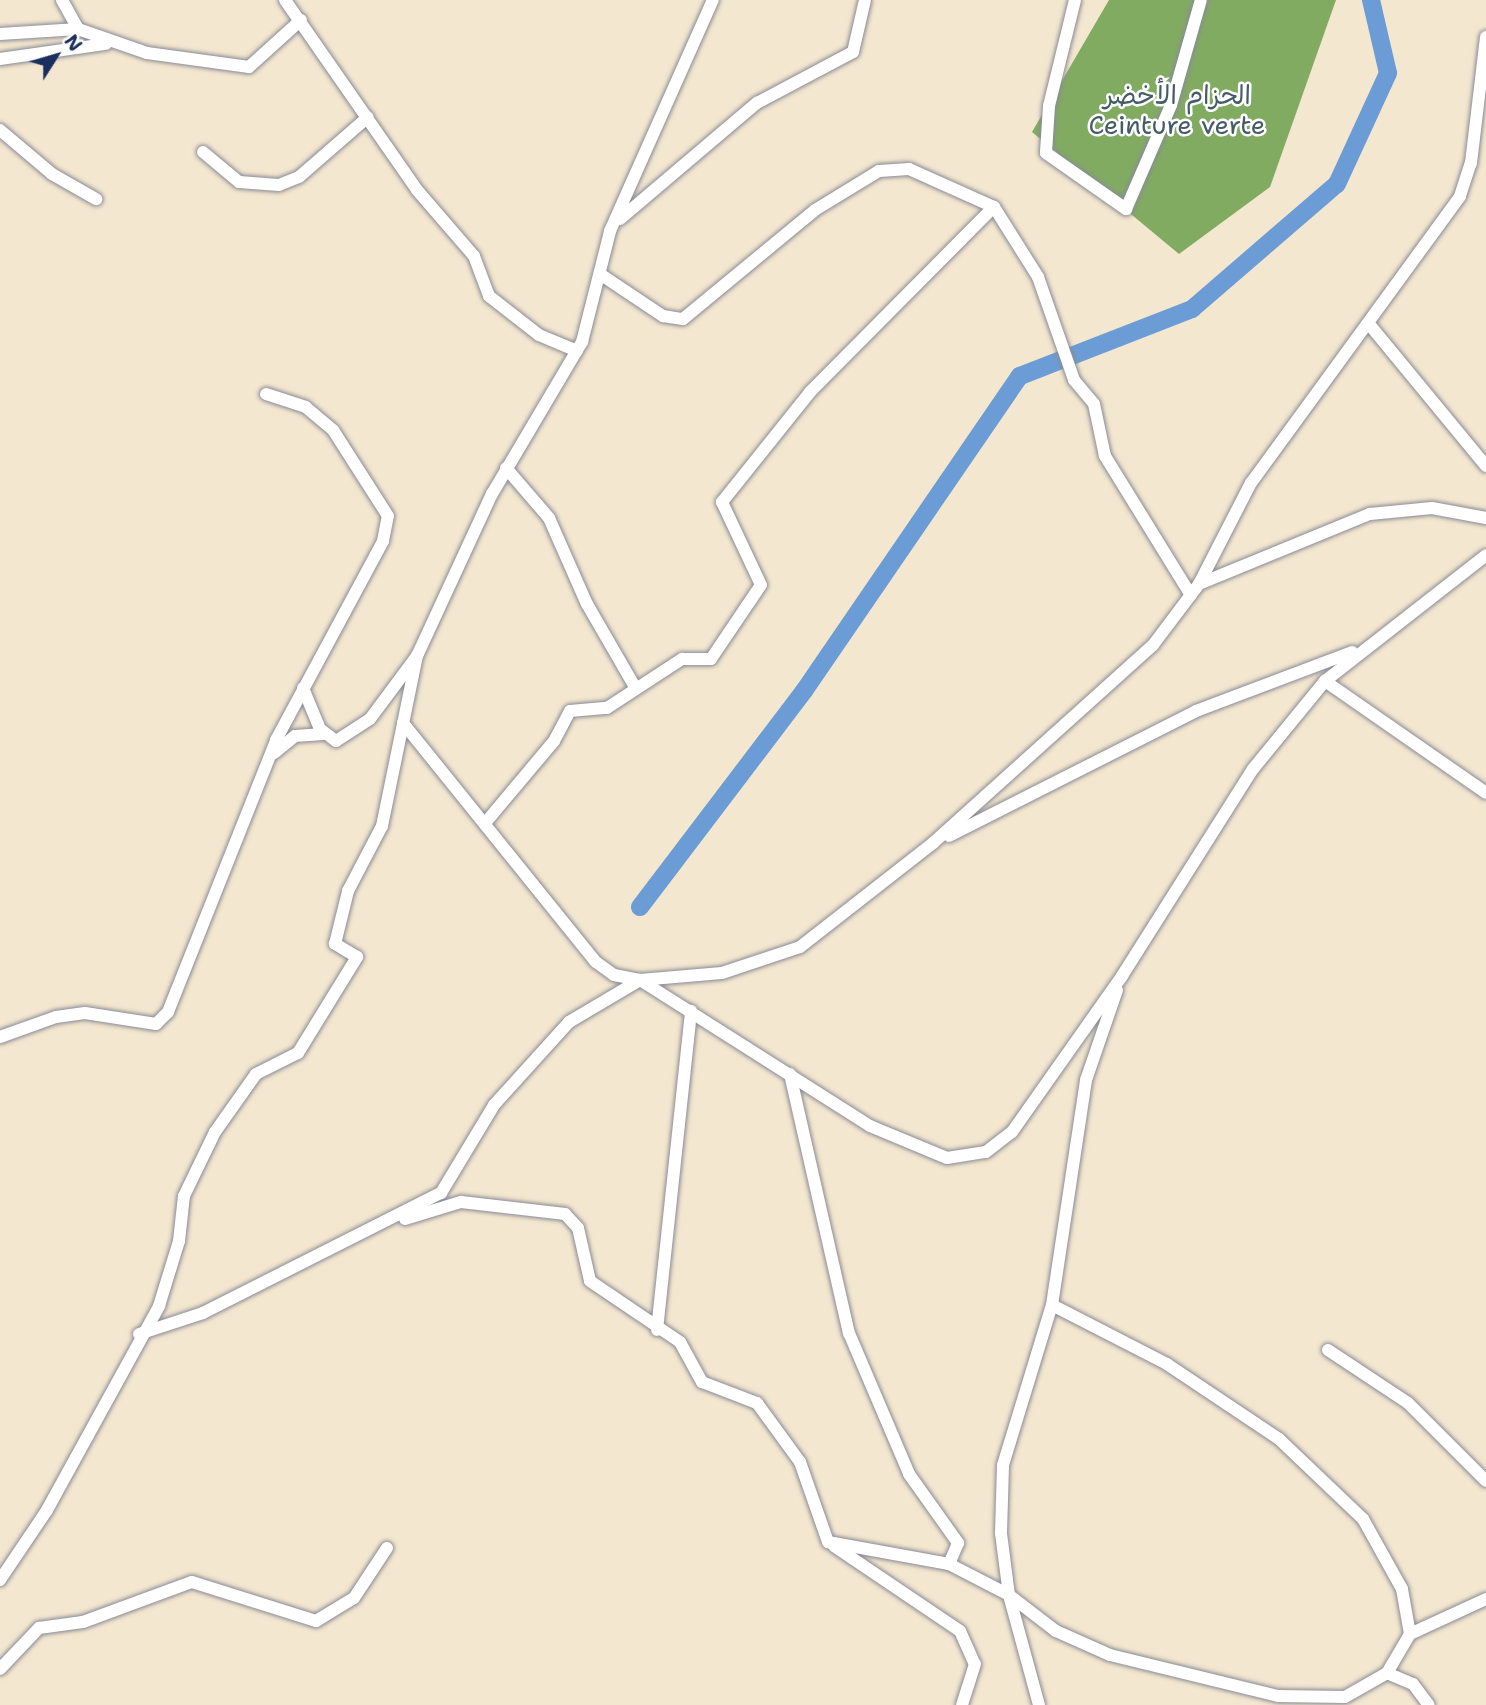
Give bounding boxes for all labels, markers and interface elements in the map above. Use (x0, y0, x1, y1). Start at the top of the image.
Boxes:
north arrow (21, 21, 91, 91)
text: N (59, 30, 88, 57)
park label: الحزام الأخضر Ceinture verte (1088, 79, 1266, 140)

